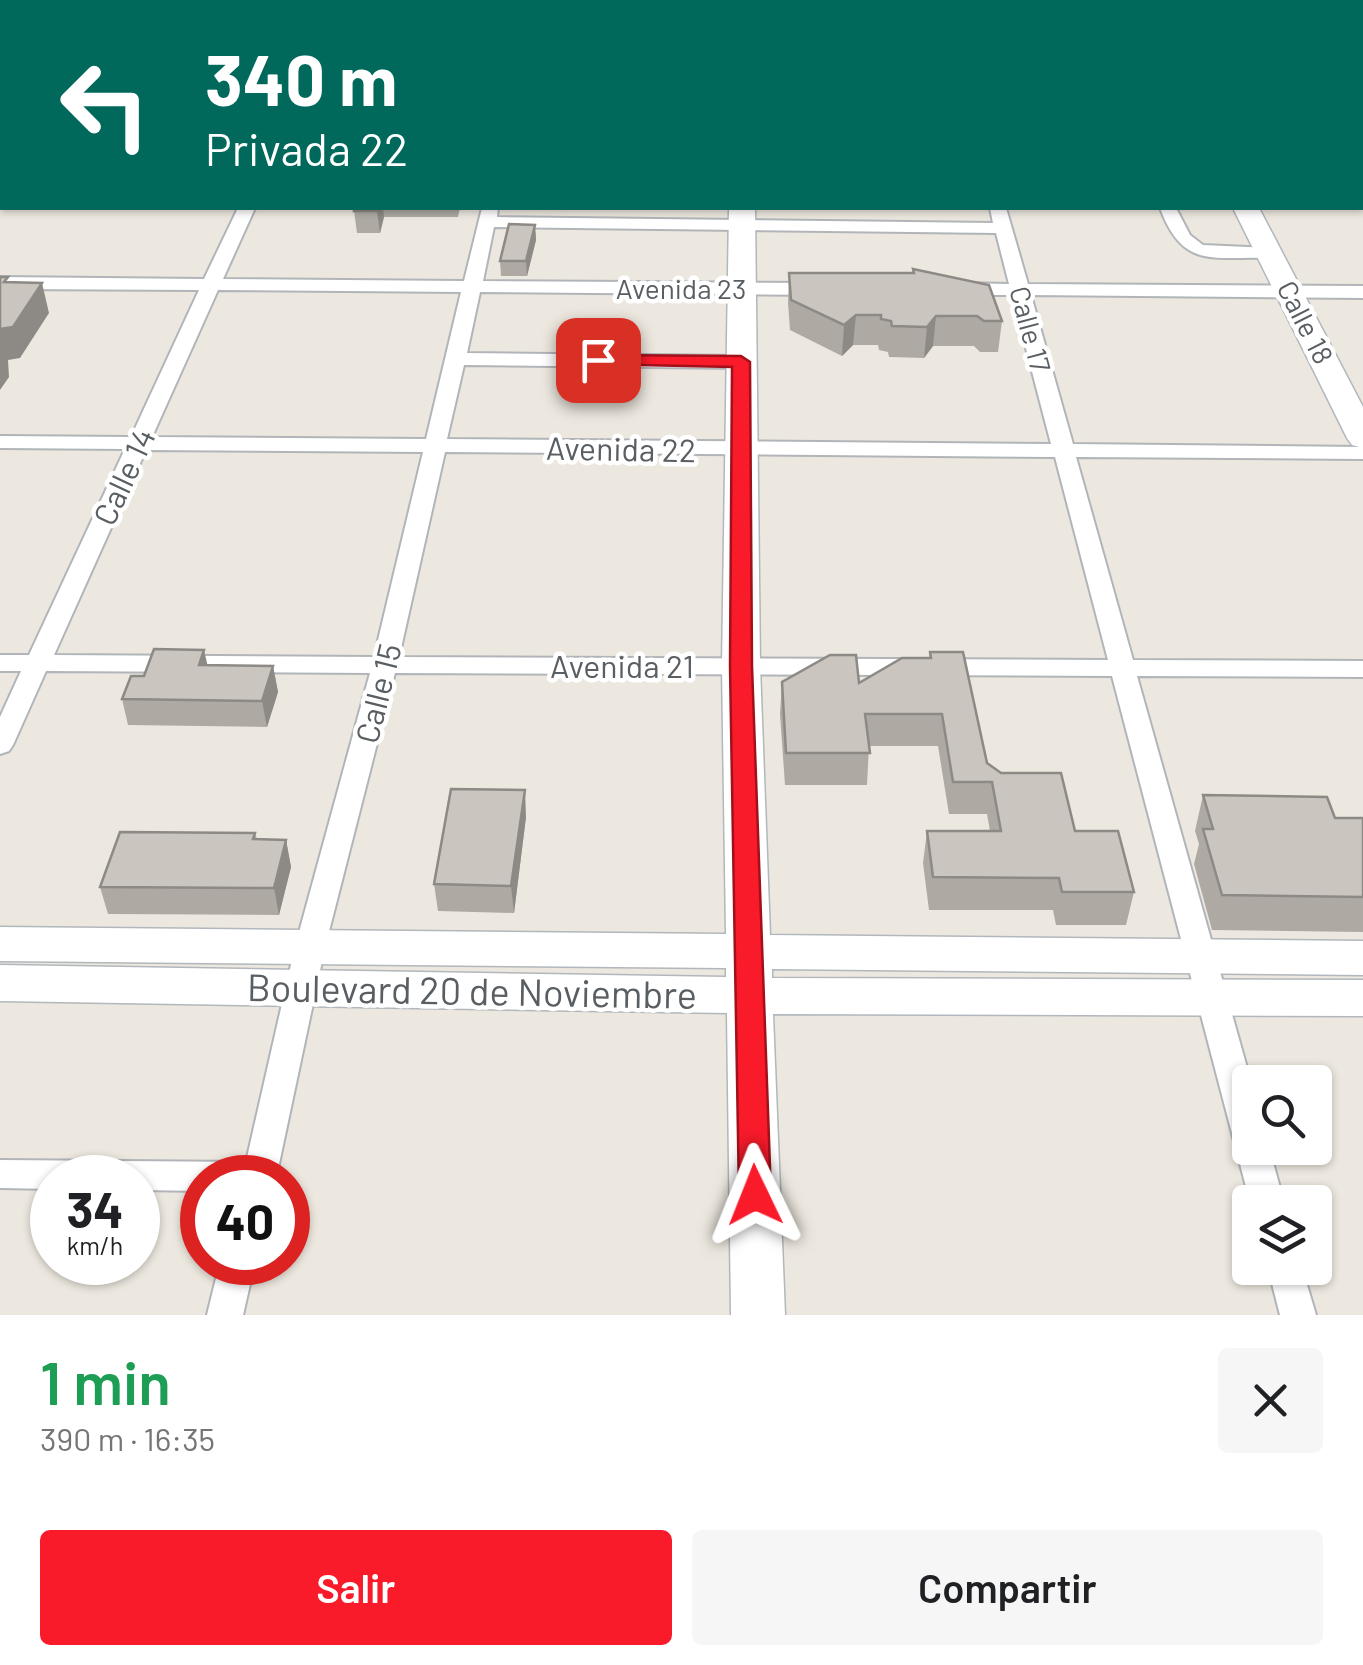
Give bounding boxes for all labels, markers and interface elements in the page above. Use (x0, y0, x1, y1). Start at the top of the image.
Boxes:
text: 340 m (205, 36, 398, 120)
icon: left (40, 40, 170, 170)
text: Privada 22 (205, 121, 408, 175)
street label: Avenida 23 (616, 271, 746, 305)
street label: Calle 18 (1271, 275, 1341, 369)
street label: Calle 17 (1003, 282, 1059, 376)
pin (556, 318, 641, 403)
icon: arrive (571, 333, 626, 388)
street label: Calle 14 (84, 421, 162, 531)
street label: Avenida 22 (546, 428, 696, 468)
street label: Calle 15 (346, 639, 408, 747)
street label: Avenida 21 (550, 646, 694, 684)
street label: Boulevard 20 de Noviembre (247, 963, 697, 1017)
map controls (1232, 1065, 1332, 1285)
button: search (1232, 1065, 1332, 1165)
position arrow (703, 1143, 807, 1247)
speed limit sign: 40 (180, 1155, 310, 1285)
text: 34 (66, 1178, 124, 1238)
button: layers (1232, 1185, 1332, 1285)
text: km/h (67, 1230, 123, 1260)
text: 1 min (40, 1345, 171, 1417)
button: close (1218, 1348, 1323, 1453)
text: 390 m · 16:35 (40, 1419, 215, 1457)
button: Salir (40, 1530, 672, 1645)
button: Compartir (692, 1530, 1323, 1645)

